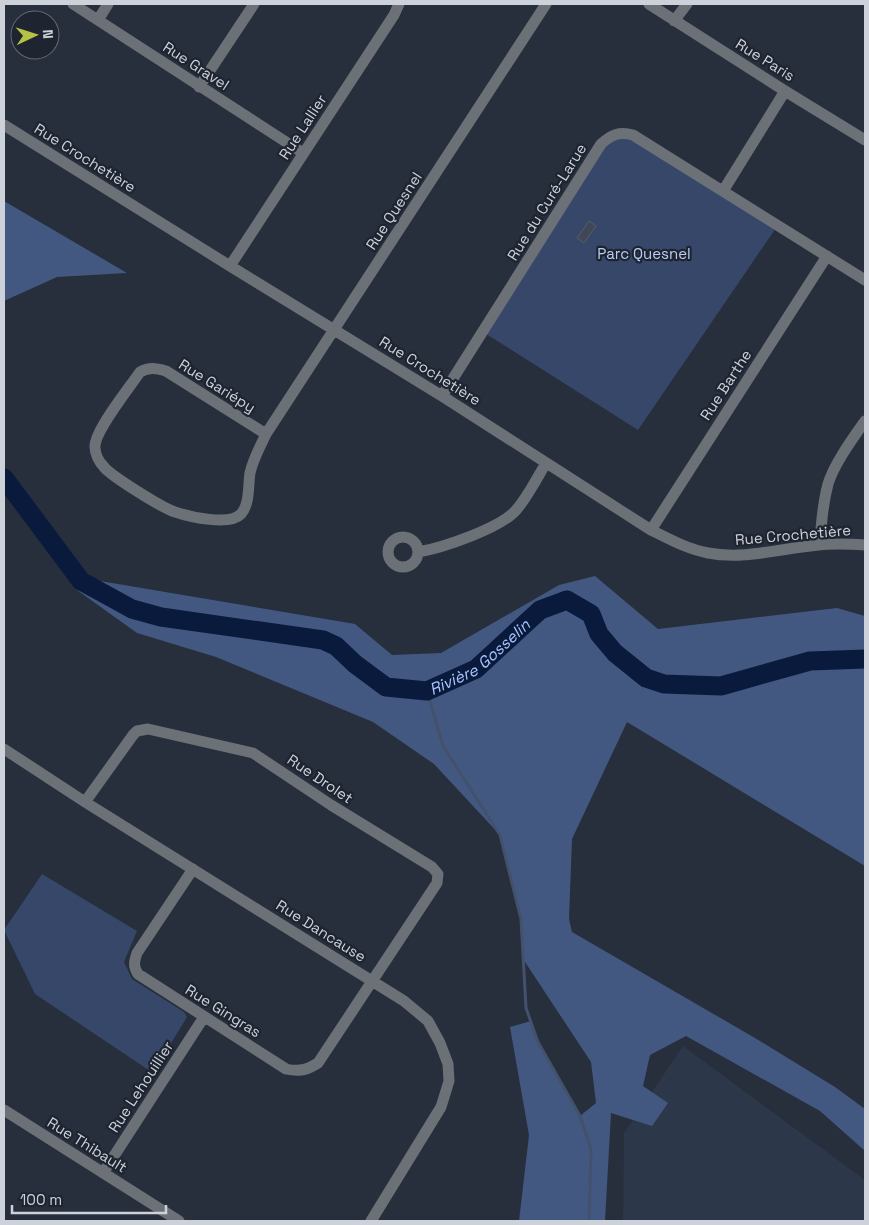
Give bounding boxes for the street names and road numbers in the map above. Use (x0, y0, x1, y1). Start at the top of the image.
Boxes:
street label: Rue Paris (732, 34, 798, 85)
street label: Rue Gravel (160, 37, 233, 94)
street label: Rue Lallier (275, 90, 331, 163)
street label: Rue Crochetière (31, 119, 140, 196)
street label: Rue du Curé-Larue (503, 140, 590, 264)
street label: Rue Quesnel (361, 168, 426, 253)
street label: Rue Crochetière (376, 332, 485, 409)
street label: Rue Barthe (696, 346, 756, 424)
street label: Rue Gariépy (175, 354, 259, 417)
street label: Rue Crochetière (734, 520, 852, 549)
street label: Rue Drolet (284, 750, 357, 808)
street label: Rue Dancause (273, 895, 370, 966)
street label: Rue Gingras (182, 980, 265, 1041)
street label: Rue Lehouillier (104, 1037, 177, 1136)
street label: Rue Thibault (44, 1113, 131, 1177)

